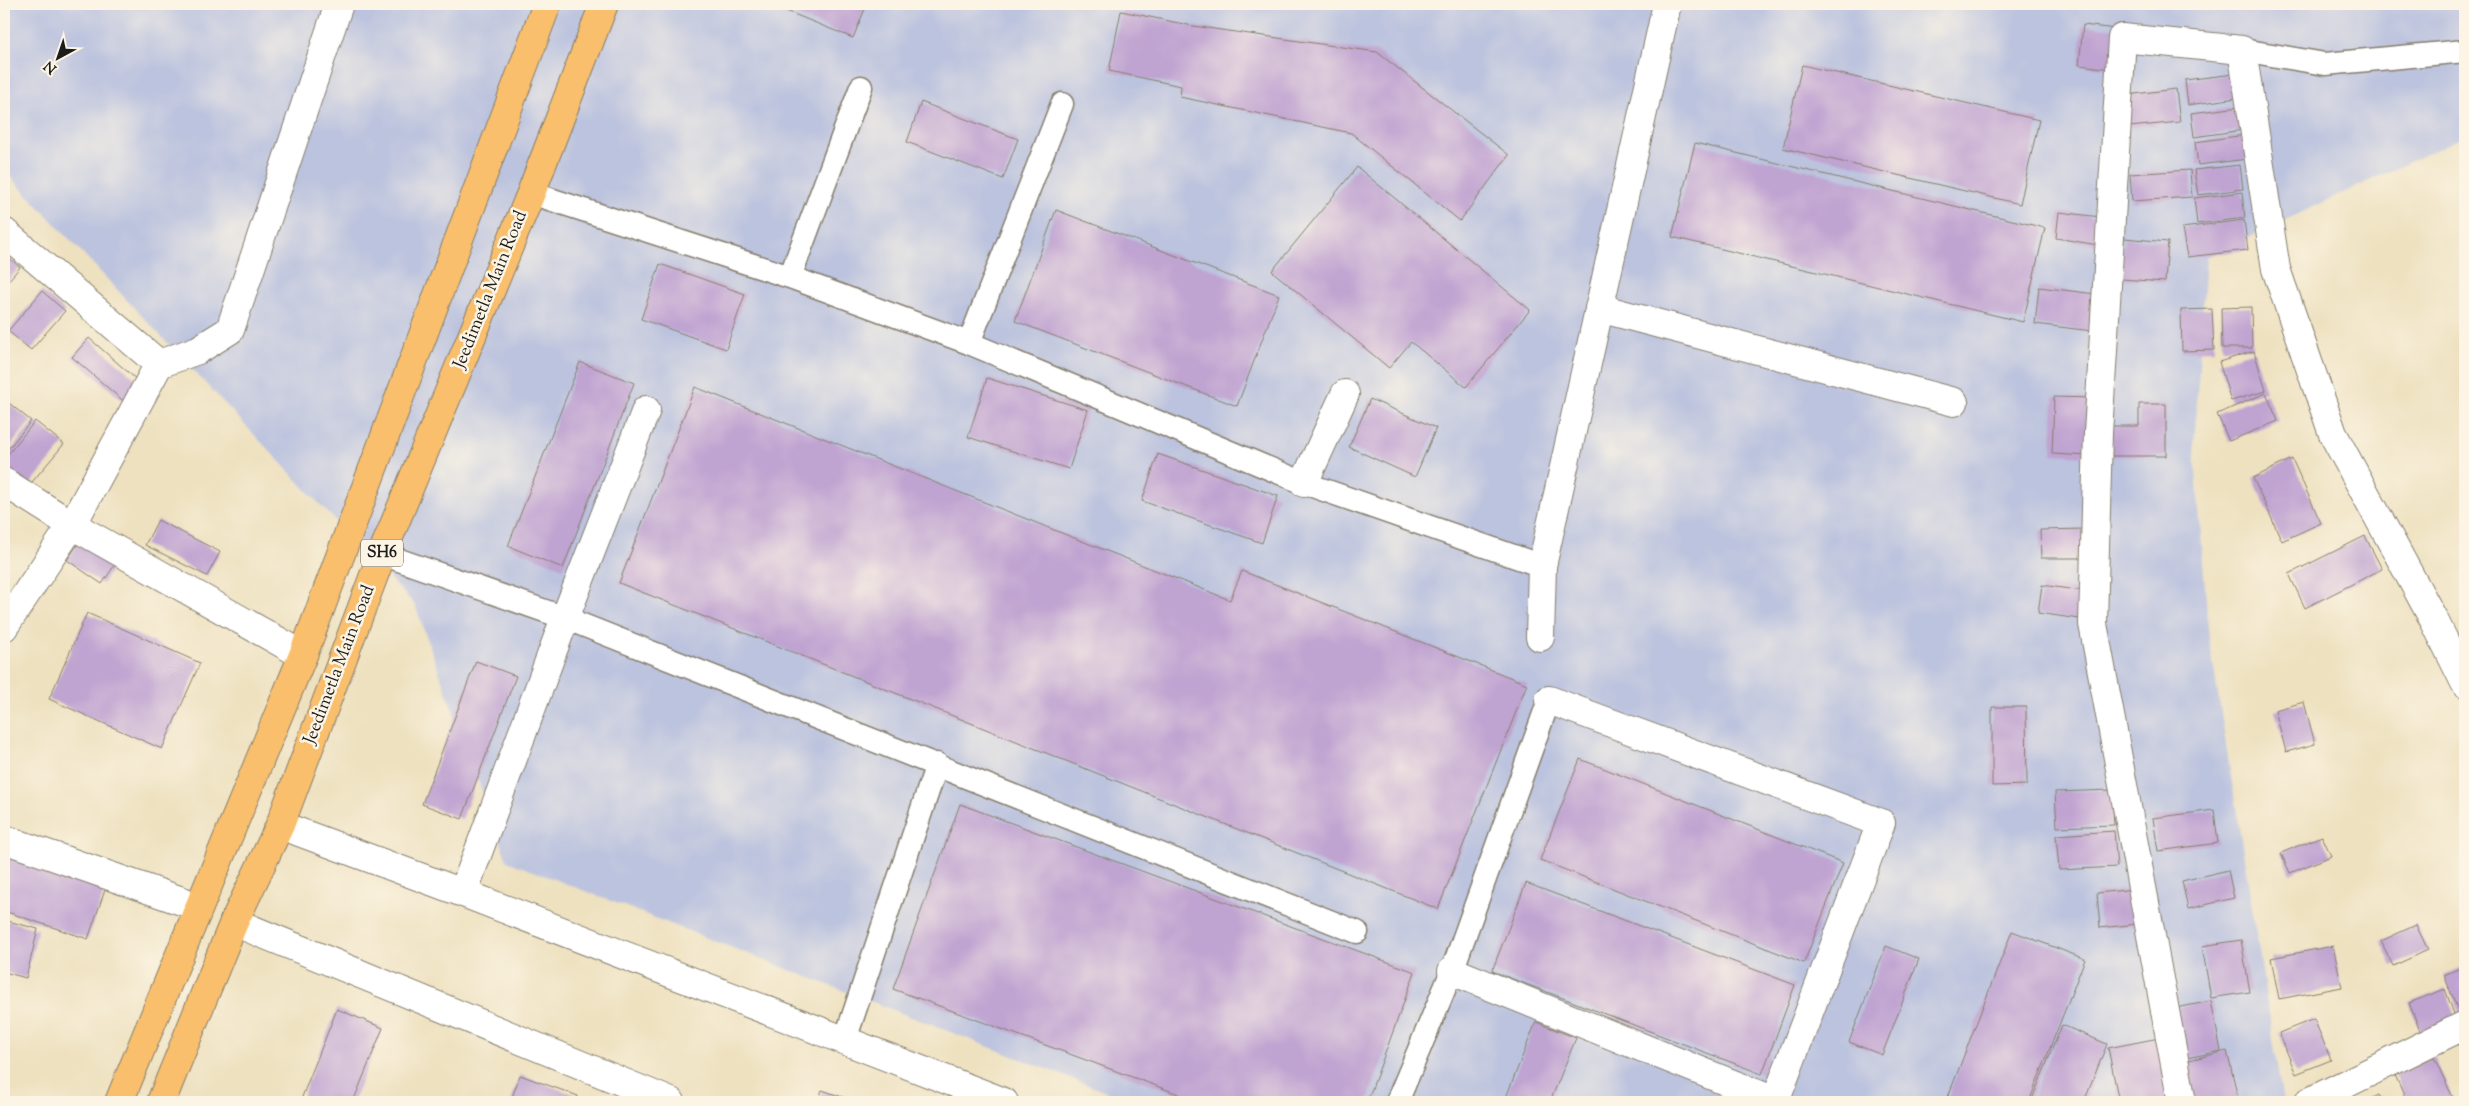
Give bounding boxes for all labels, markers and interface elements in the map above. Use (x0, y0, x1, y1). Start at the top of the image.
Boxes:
north arrow (32, 32, 82, 82)
text: N (40, 55, 62, 78)
street label: Jeedimetla Main Road (447, 207, 535, 374)
road number: SH6 (361, 540, 403, 566)
street label: Jeedimetla Main Road (297, 582, 382, 749)

